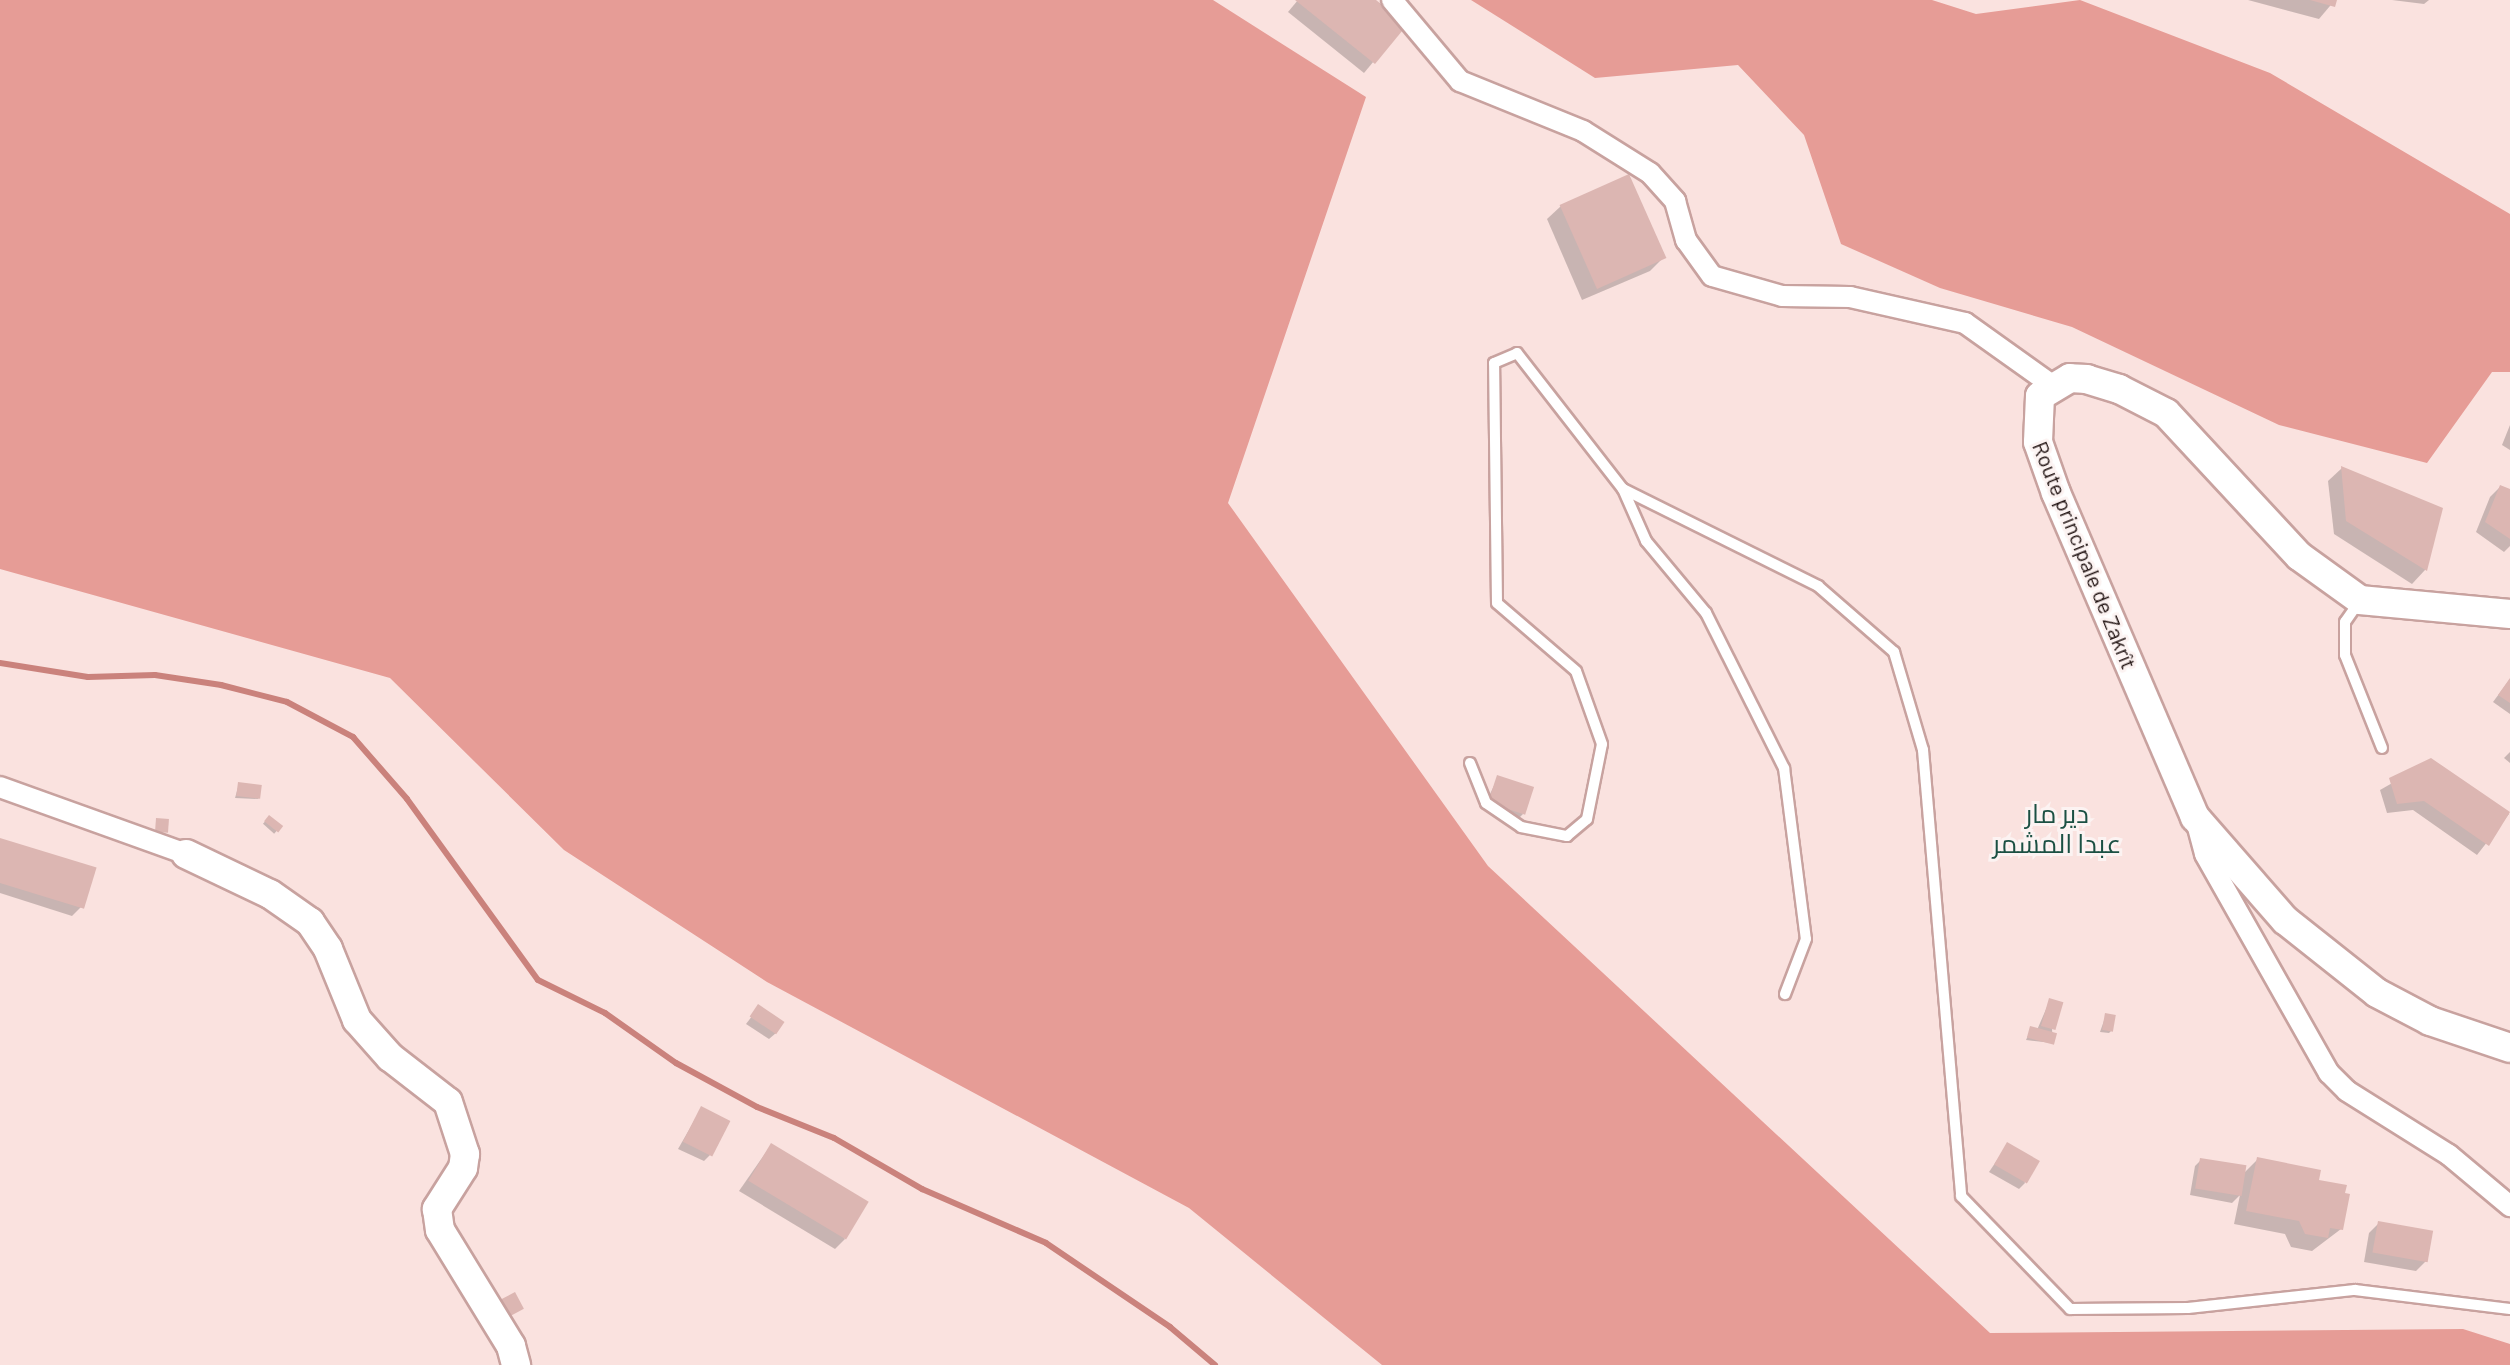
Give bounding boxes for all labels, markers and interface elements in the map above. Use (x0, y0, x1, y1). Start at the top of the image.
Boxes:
street label: Route principale de Zakrît (2027, 437, 2143, 673)
district label: دير مار عبدا المشمر (1993, 797, 2121, 858)

